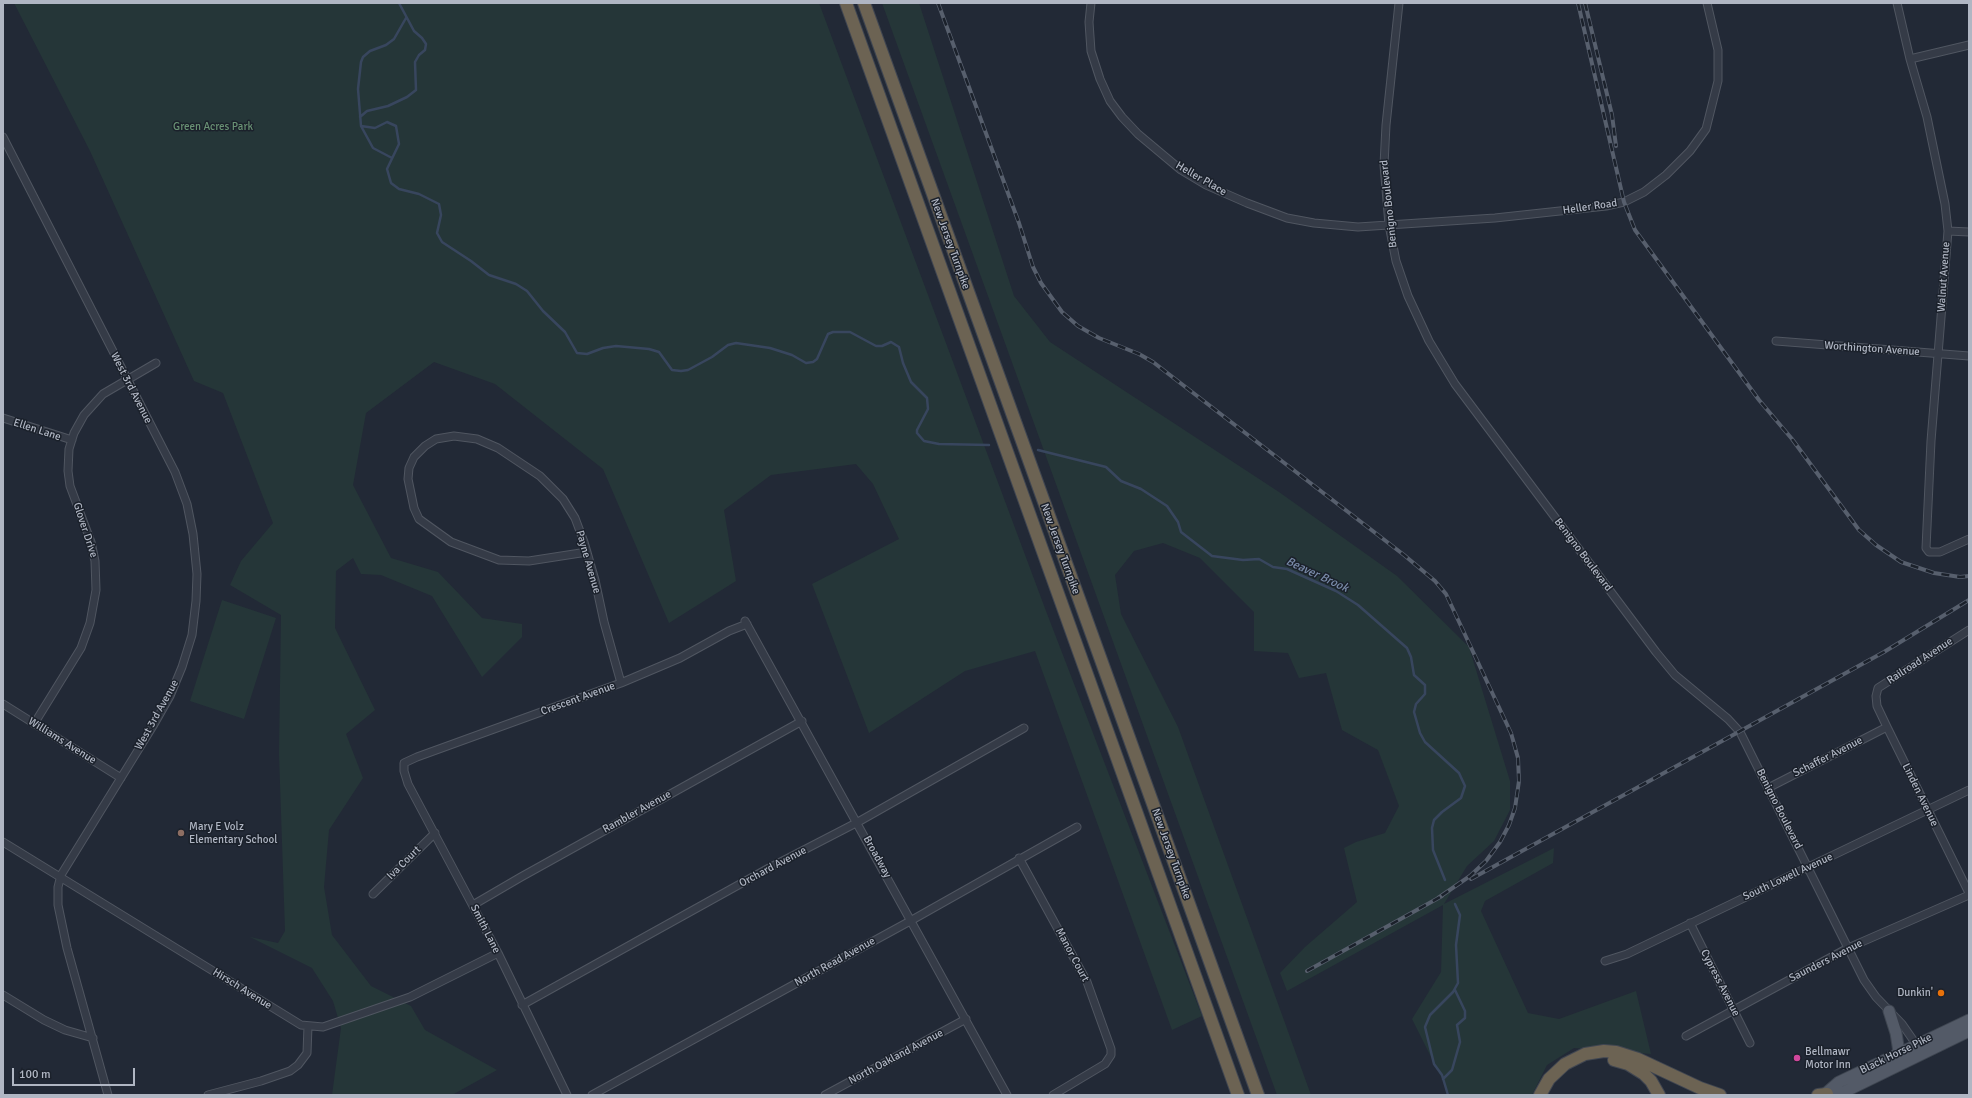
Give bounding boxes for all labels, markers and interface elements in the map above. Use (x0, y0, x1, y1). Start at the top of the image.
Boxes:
park label: Green Acres Park (173, 120, 253, 134)
street label: Heller Place (1173, 159, 1229, 199)
street label: Benigno Boulevard (1378, 159, 1400, 249)
street label: New Jersey Turnpike (927, 197, 973, 291)
street label: Heller Road (1562, 197, 1618, 217)
street label: Walnut Avenue (1935, 241, 1953, 313)
street label: Worthington Avenue (1824, 339, 1920, 359)
street label: West 3rd Avenue (107, 350, 155, 426)
street label: Ellen Lane (12, 416, 62, 444)
street label: Glover Drive (70, 501, 100, 559)
street label: New Jersey Turnpike (1037, 502, 1083, 596)
street label: Benigno Boulevard (1551, 516, 1615, 594)
street label: Payne Avenue (573, 529, 603, 595)
water label: Beaver Brook (1283, 554, 1351, 596)
street label: Railroad Avenue (1885, 635, 1955, 687)
street label: West 3rd Avenue (132, 678, 182, 752)
street label: Crescent Avenue (539, 679, 617, 719)
street label: Williams Avenue (26, 715, 98, 767)
street label: Schaffer Avenue (1791, 734, 1865, 780)
street label: Linden Avenue (1899, 761, 1941, 829)
street label: Benigno Boulevard (1753, 767, 1805, 851)
street label: Rambler Avenue (600, 788, 674, 836)
street label: New Jersey Turnpike (1148, 807, 1194, 901)
place label: Mary E Volz Elementary School (189, 820, 277, 846)
marker: Mary E Volz Elementary School (176, 828, 186, 838)
street label: Broadway (860, 834, 894, 880)
street label: Iva Court (384, 843, 424, 883)
street label: Orchard Avenue (737, 844, 809, 890)
street label: South Lowell Avenue (1741, 850, 1835, 904)
street label: Smith Lane (467, 902, 503, 956)
street label: Manor Court (1052, 926, 1092, 984)
street label: North Read Avenue (792, 934, 878, 990)
street label: Saunders Avenue (1787, 937, 1865, 985)
street label: Cypress Avenue (1697, 947, 1743, 1019)
street label: Hirsch Avenue (210, 966, 274, 1012)
place label: Dunkin' (1897, 986, 1933, 1000)
marker: Dunkin' (1936, 988, 1946, 998)
street label: North Oakland Avenue (846, 1026, 946, 1088)
street label: Black Horse Pike (1858, 1031, 1934, 1077)
place label: Bellmawr Motor Inn (1805, 1045, 1851, 1071)
marker: Bellmawr Motor Inn (1792, 1053, 1802, 1063)
scale bar (14, 1060, 137, 1086)
text: 100 m (19, 1067, 51, 1082)

